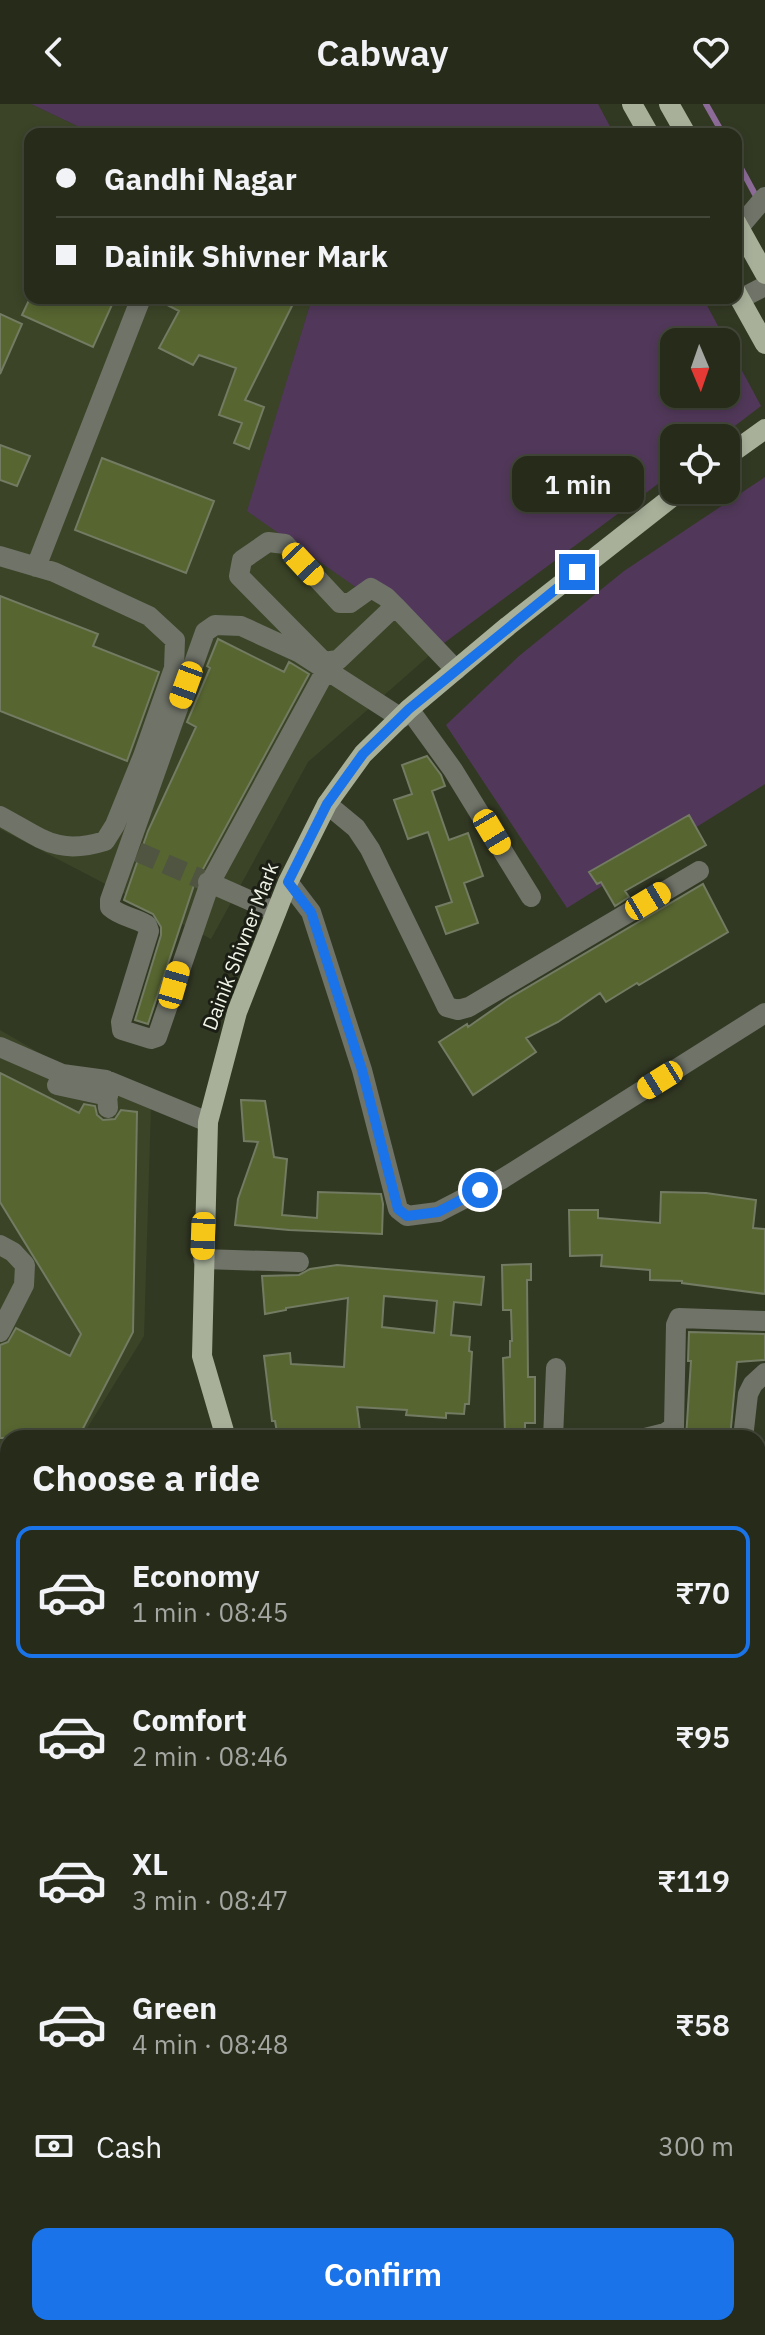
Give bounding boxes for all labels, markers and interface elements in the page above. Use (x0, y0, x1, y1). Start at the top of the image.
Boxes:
text: Cabway (316, 29, 449, 76)
icon: back (32, 30, 76, 74)
icon: heart (689, 30, 733, 74)
text: Gandhi Nagar (104, 159, 297, 198)
text: Dainik Shivner Mark (104, 236, 388, 275)
north arrow (660, 328, 740, 408)
map controls (660, 328, 740, 504)
button: locate (660, 424, 740, 504)
callout: 1 min (511, 456, 643, 512)
text: 1 min (544, 467, 612, 501)
car (278, 538, 328, 590)
route end (559, 554, 595, 590)
car (167, 658, 205, 712)
car (469, 805, 515, 859)
street label: Dainik Shivner Mark (196, 858, 285, 1034)
car (621, 878, 675, 924)
car (156, 959, 192, 1011)
car (633, 1057, 687, 1103)
route start (462, 1172, 498, 1208)
car (190, 1212, 216, 1260)
text: Choose a ride (32, 1454, 260, 1501)
icon: car (36, 1556, 108, 1628)
text: Economy (132, 1556, 260, 1595)
text: ₹70 (675, 1573, 730, 1612)
text: 1 min · 08:45 (132, 1595, 288, 1629)
icon: car (36, 1700, 108, 1772)
text: Comfort (132, 1700, 247, 1739)
text: ₹95 (675, 1717, 730, 1756)
text: 2 min · 08:46 (132, 1739, 288, 1773)
icon: car (36, 1844, 108, 1916)
text: XL (132, 1844, 168, 1883)
text: ₹119 (657, 1861, 730, 1900)
text: 3 min · 08:47 (132, 1883, 288, 1917)
icon: car (36, 1988, 108, 2060)
text: Green (132, 1988, 217, 2027)
text: ₹58 (675, 2005, 730, 2044)
text: 4 min · 08:48 (132, 2027, 288, 2061)
icon: cash (32, 2124, 76, 2168)
text: Cash (96, 2127, 162, 2166)
text: 300 m (658, 2129, 734, 2163)
button: Confirm (32, 2228, 734, 2320)

